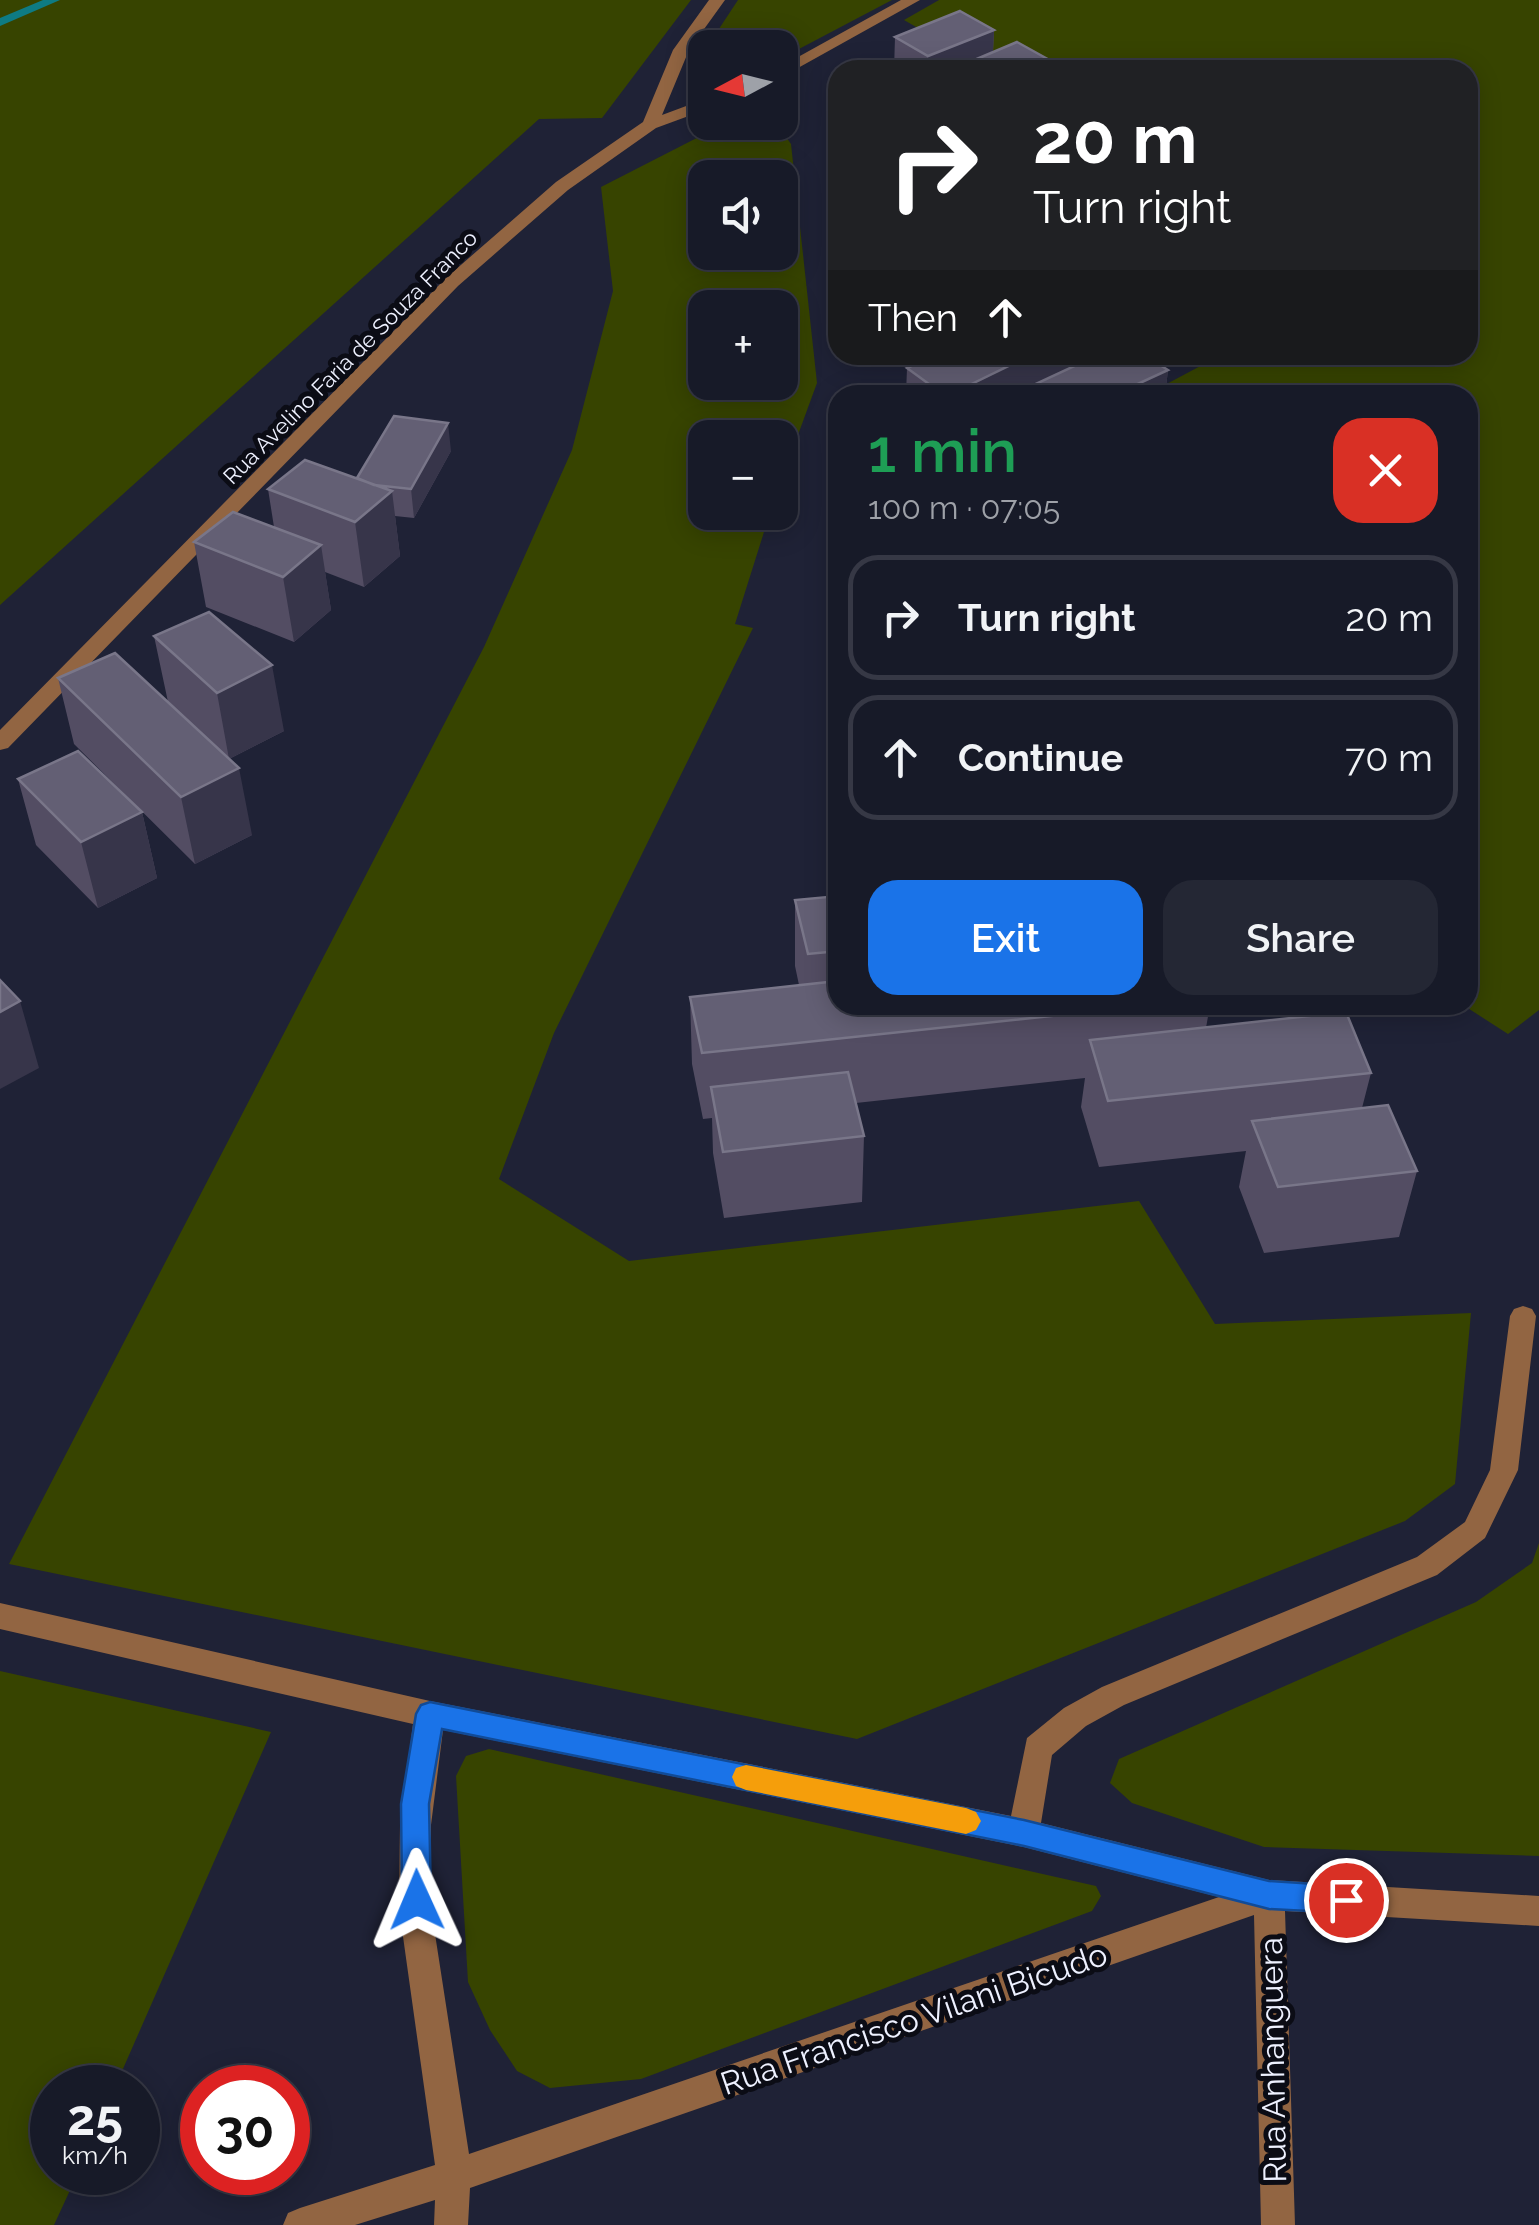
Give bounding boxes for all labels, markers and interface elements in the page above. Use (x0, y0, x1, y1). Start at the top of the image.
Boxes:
north arrow (688, 30, 798, 140)
map controls (688, 30, 798, 530)
text: 20 m (1033, 97, 1197, 179)
icon: right (868, 100, 998, 230)
button: sound (688, 160, 798, 270)
text: Turn right (1033, 181, 1231, 234)
street label: Rua Avelino Faria de Souza Franco (218, 225, 482, 489)
button: + (688, 290, 798, 400)
icon: ahead (978, 290, 1033, 345)
text: Then (868, 295, 958, 340)
text: 1 min (868, 416, 1017, 486)
button: close (1333, 418, 1438, 523)
button: − (688, 420, 798, 530)
text: 100 m · 07:05 (868, 489, 1060, 526)
icon: right (873, 590, 928, 645)
text: Turn right (958, 595, 1135, 640)
text: 20 m (1345, 595, 1433, 640)
icon: ahead (873, 730, 928, 785)
text: Continue (958, 735, 1123, 780)
text: 70 m (1345, 735, 1433, 780)
button: Exit (868, 880, 1143, 995)
button: Share (1163, 880, 1438, 995)
position arrow (365, 1848, 469, 1952)
pin (1304, 1858, 1389, 1943)
icon: arrive (1319, 1873, 1374, 1928)
street label: Rua Francisco Vilani Bicudo (716, 1935, 1112, 2102)
street label: Rua Anhanguera (1252, 1937, 1293, 2183)
speed limit sign: 30 (180, 2065, 310, 2195)
text: 25 (67, 2088, 123, 2147)
text: km/h (62, 2140, 128, 2170)

